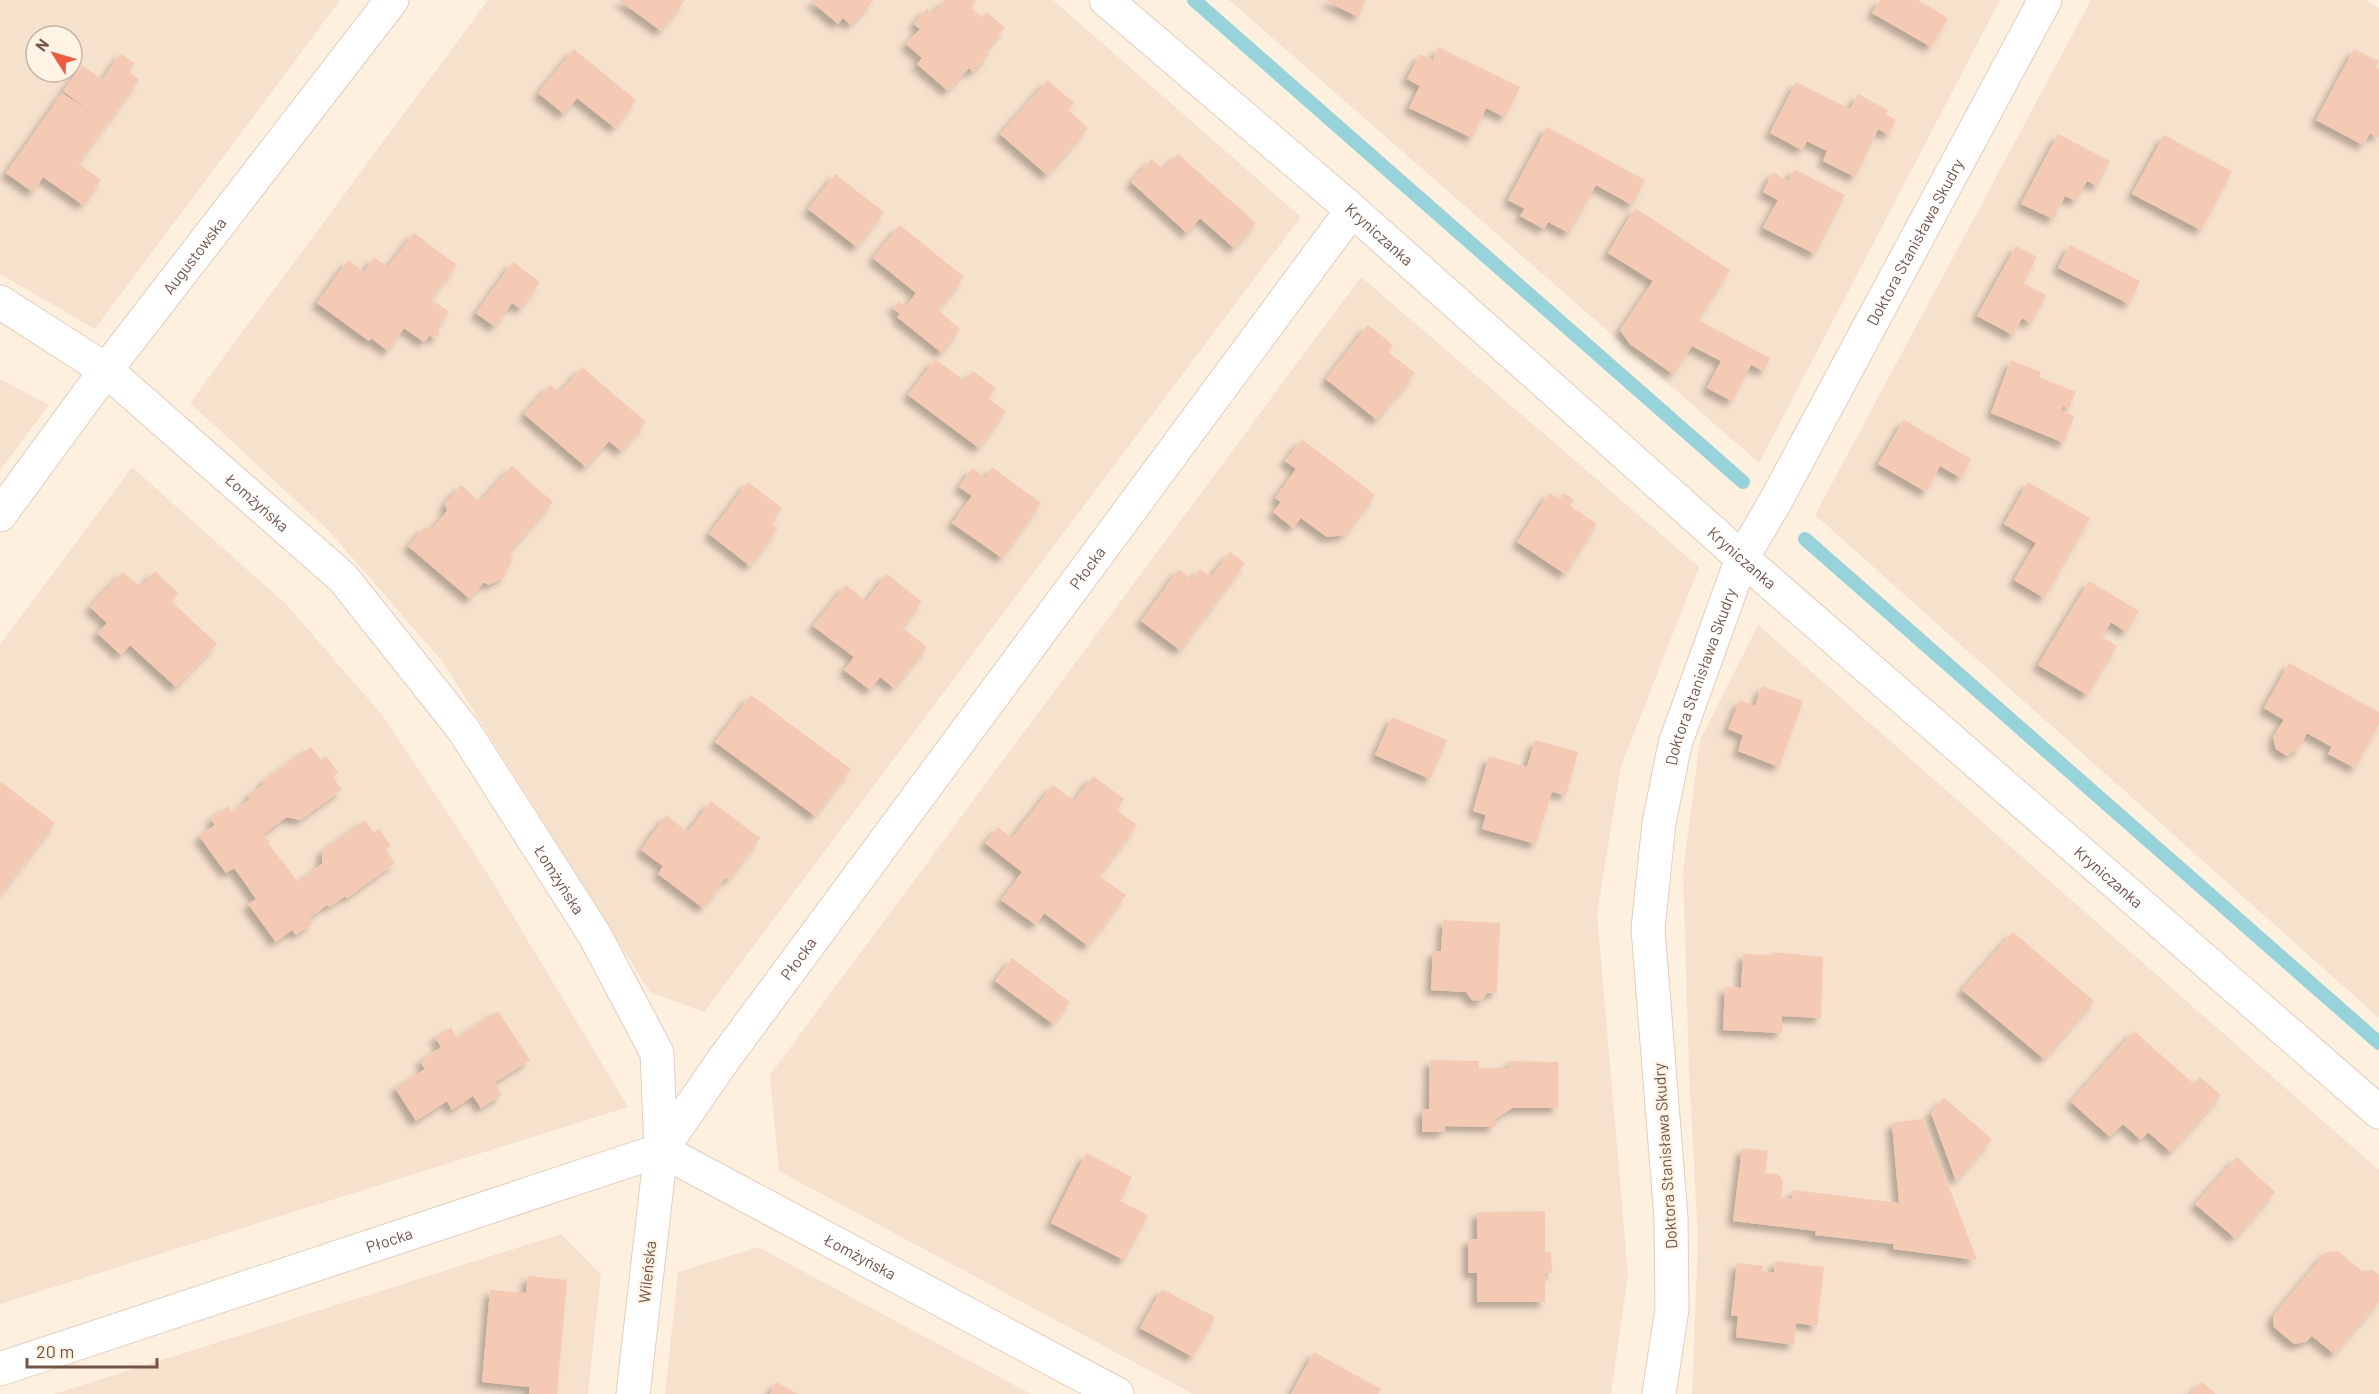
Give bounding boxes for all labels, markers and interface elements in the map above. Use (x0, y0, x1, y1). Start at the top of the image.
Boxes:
north arrow (24, 24, 84, 84)
text: N (31, 35, 52, 55)
street label: Doktora Stanisława Skudry (1862, 155, 1967, 329)
street label: Kryniczanka (1342, 199, 1417, 269)
street label: Augustowska (158, 213, 230, 298)
street label: Łomżyńska (221, 469, 293, 535)
street label: Kryniczanka (1704, 522, 1780, 592)
street label: Płocka (1065, 543, 1109, 592)
street label: Doktora Stanisława Skudry (1661, 585, 1740, 767)
street label: Łomżyńska (530, 840, 589, 918)
street label: Kryniczanka (2071, 842, 2147, 911)
street label: Płocka (776, 933, 820, 983)
street label: Doktora Stanisława Skudry (1648, 1062, 1680, 1250)
street label: Płocka (363, 1223, 415, 1256)
street label: Łomżyńska (821, 1229, 900, 1283)
street label: Wileńska (634, 1240, 659, 1304)
scale bar (27, 1331, 158, 1369)
text: 20 m (36, 1340, 74, 1362)

